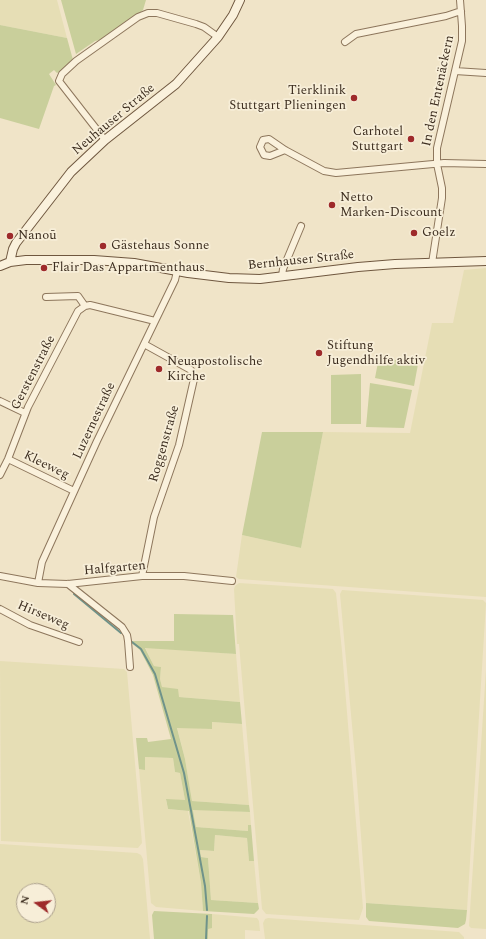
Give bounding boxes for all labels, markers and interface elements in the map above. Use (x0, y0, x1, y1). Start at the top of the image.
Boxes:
street label: In den Entenäckern (420, 34, 458, 148)
street label: Neuhauser Straße (70, 81, 158, 159)
place label: Tierklinik Stuttgart Plieningen (229, 83, 346, 114)
marker: Tierklinik Stuttgart Plieningen (349, 93, 359, 103)
place label: Carhotel Stuttgart (352, 124, 403, 155)
marker: Carhotel Stuttgart (406, 134, 416, 144)
place label: Netto Marken-Discount (340, 190, 442, 221)
marker: Netto Marken-Discount (327, 200, 337, 210)
place label: Goelz (422, 225, 455, 241)
place label: Nanoū (18, 228, 56, 244)
marker: Goelz (409, 228, 419, 238)
marker: Nanoū (5, 231, 15, 241)
place label: Gästehaus Sonne (111, 238, 209, 254)
marker: Gästehaus Sonne (98, 241, 108, 251)
street label: Bernhauser Straße (247, 248, 355, 274)
place label: Flair Das Appartmenthaus (52, 260, 205, 276)
marker: Flair Das Appartmenthaus (39, 263, 49, 273)
street label: Gerstenstraße (9, 333, 59, 413)
place label: Stiftung Jugendhilfe aktiv (327, 338, 425, 369)
marker: Stiftung Jugendhilfe aktiv (314, 348, 324, 358)
place label: Neuapostolische Kirche (167, 354, 262, 385)
marker: Neuapostolische Kirche (154, 364, 164, 374)
street label: Luzernestraße (70, 380, 120, 462)
street label: Roggenstraße (147, 404, 183, 484)
street label: Kleeweg (21, 448, 71, 484)
street label: Halfgarten (83, 559, 147, 579)
street label: Hirseweg (15, 598, 71, 634)
north arrow (16, 883, 56, 923)
text: N (16, 893, 34, 907)

